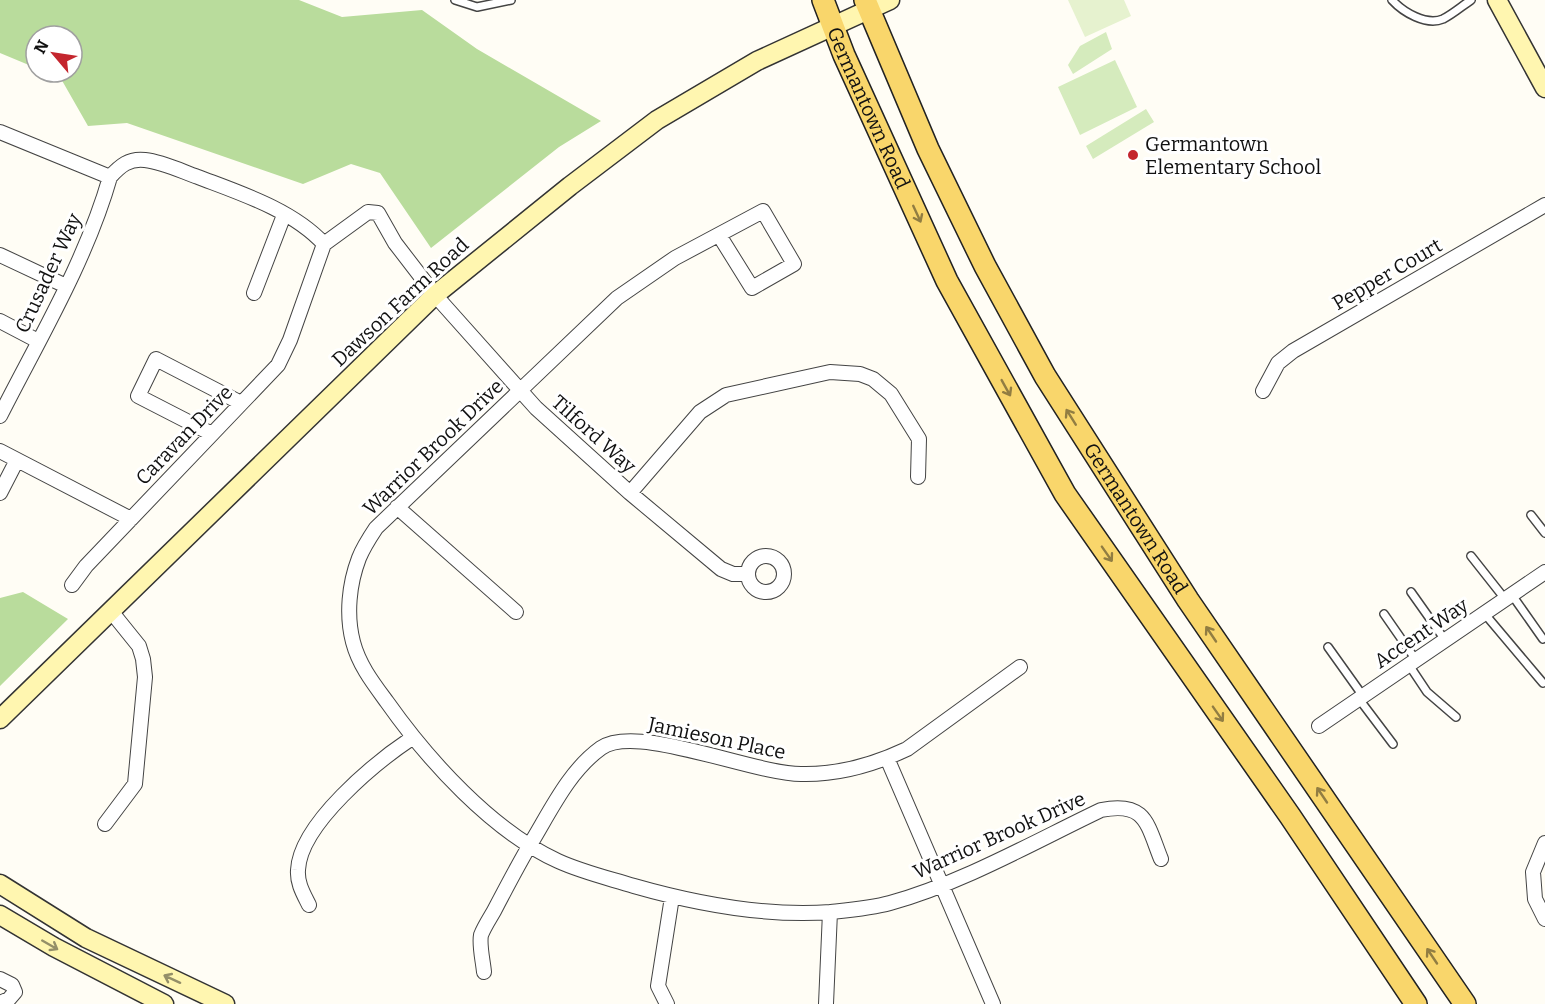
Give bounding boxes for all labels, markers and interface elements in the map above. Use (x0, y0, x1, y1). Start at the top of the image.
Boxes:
street label: Germantown Road (822, 23, 915, 192)
north arrow (24, 24, 84, 84)
text: N (30, 37, 53, 57)
place label: Germantown Elementary School (1145, 132, 1322, 179)
marker: Germantown Elementary School (1126, 148, 1140, 162)
one-way arrow (912, 205, 923, 223)
street label: Crusader Way (10, 209, 86, 337)
street label: Dawson Farm Road (327, 232, 473, 371)
street label: Pepper Court (1328, 233, 1446, 315)
street label: Warrior Brook Drive (358, 374, 508, 520)
one-way arrow (1000, 379, 1012, 396)
street label: Caravan Drive (131, 380, 237, 490)
street label: Tilford Way (547, 390, 641, 478)
one-way arrow (1065, 409, 1077, 426)
street label: Germantown Road (1079, 438, 1193, 598)
one-way arrow (1101, 546, 1113, 562)
street label: Accent Way (1369, 593, 1473, 673)
one-way arrow (1205, 626, 1217, 643)
one-way arrow (1212, 706, 1224, 722)
street label: Jamieson Place (645, 712, 788, 764)
street label: Warrior Brook Drive (909, 786, 1089, 884)
one-way arrow (1316, 787, 1328, 803)
one-way arrow (41, 940, 59, 951)
one-way arrow (1426, 948, 1438, 964)
one-way arrow (164, 972, 182, 984)

